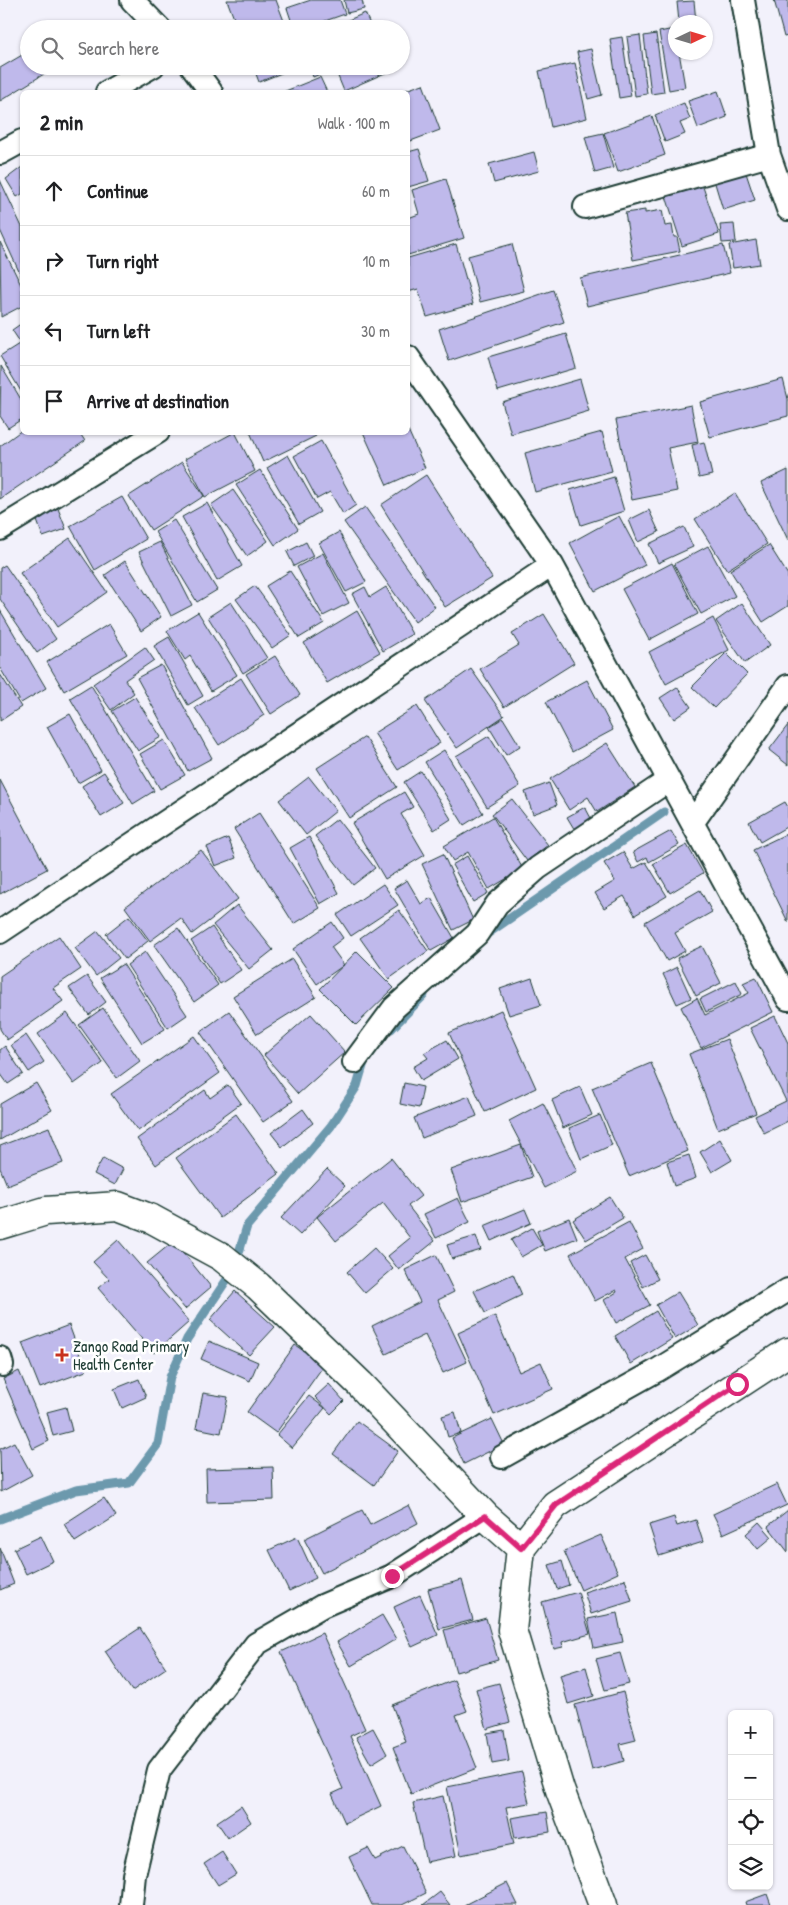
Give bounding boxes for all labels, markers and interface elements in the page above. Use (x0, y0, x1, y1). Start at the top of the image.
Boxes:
north arrow (668, 15, 713, 60)
search box (20, 20, 410, 75)
icon: search (38, 34, 66, 62)
text: Search here (78, 35, 159, 61)
text: 2 min (40, 108, 83, 137)
text: Walk · 100 m (318, 112, 390, 134)
icon: ahead (40, 177, 68, 205)
text: Continue (87, 178, 148, 204)
text: 60 m (362, 180, 390, 202)
icon: right (40, 247, 68, 275)
text: Turn right (87, 248, 158, 274)
text: 10 m (362, 250, 390, 272)
icon: left (40, 317, 68, 345)
text: Turn left (87, 318, 150, 344)
text: 30 m (361, 320, 390, 342)
icon: arrive (40, 387, 68, 415)
text: Arrive at destination (87, 388, 229, 414)
place label: Zango Road Primary Health Center (73, 1335, 190, 1375)
marker: Zango Road Primary Health Center (55, 1348, 69, 1362)
route start (726, 1373, 749, 1396)
route end (381, 1565, 404, 1588)
map controls (728, 1710, 773, 1890)
button: + (728, 1710, 773, 1755)
button: − (728, 1755, 773, 1800)
button: locate (728, 1800, 773, 1845)
button: layers (728, 1845, 773, 1890)

